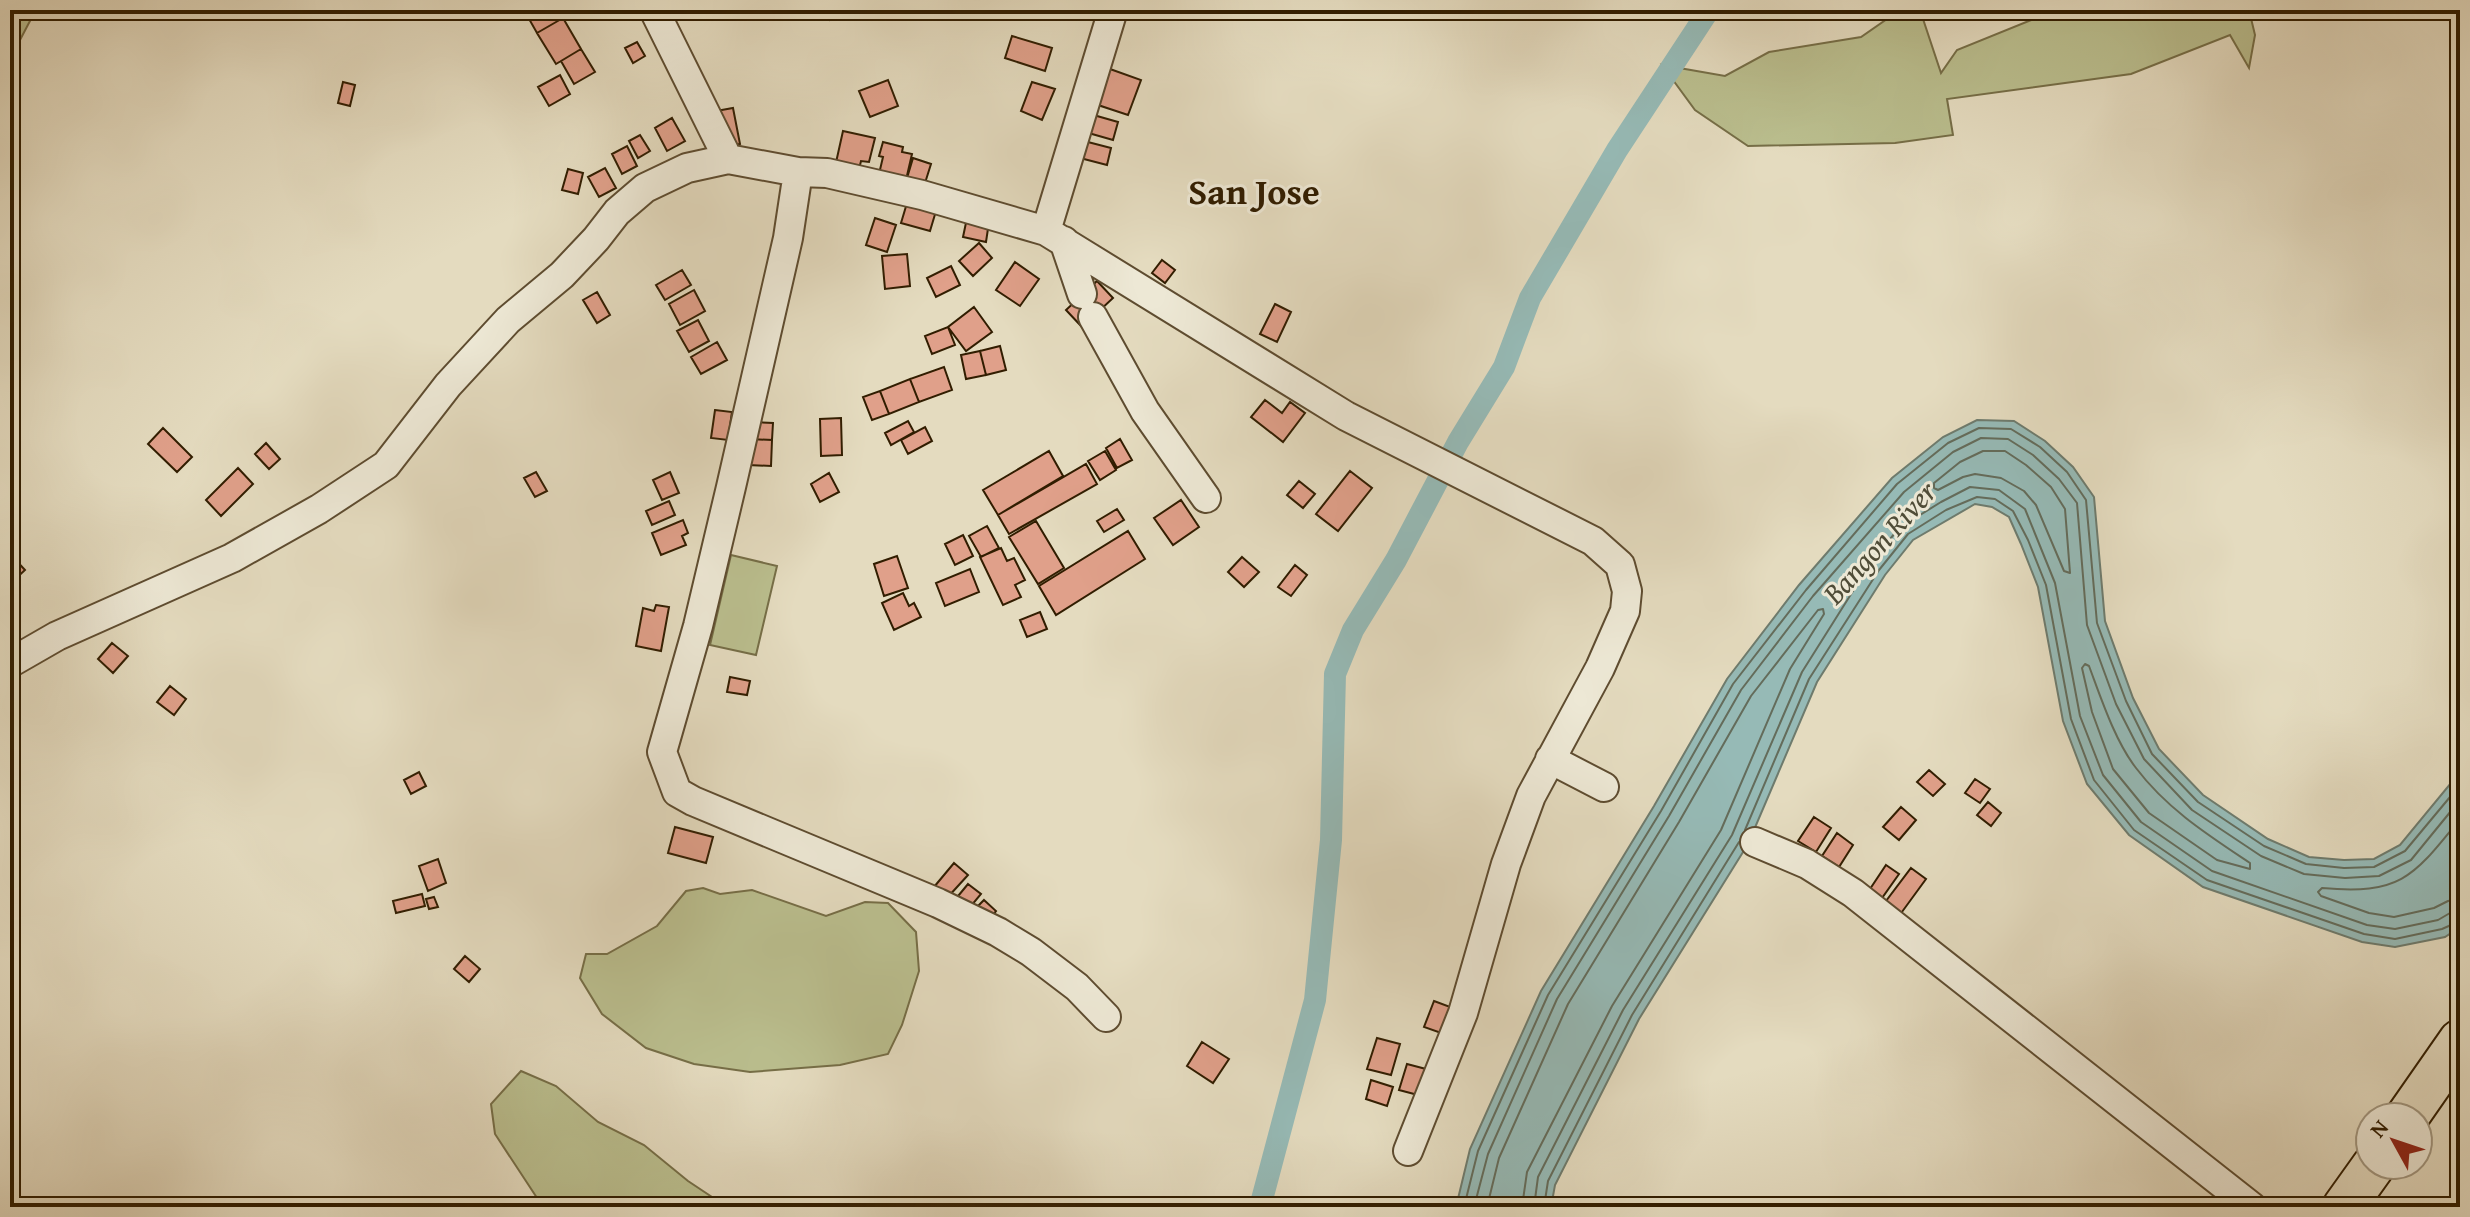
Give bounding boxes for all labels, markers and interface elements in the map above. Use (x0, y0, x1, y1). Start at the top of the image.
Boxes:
district label: San Jose (1188, 164, 1320, 217)
water label: Bangon River (1811, 470, 1947, 614)
north arrow (2354, 1101, 2434, 1181)
text: N (2362, 1112, 2396, 1144)

